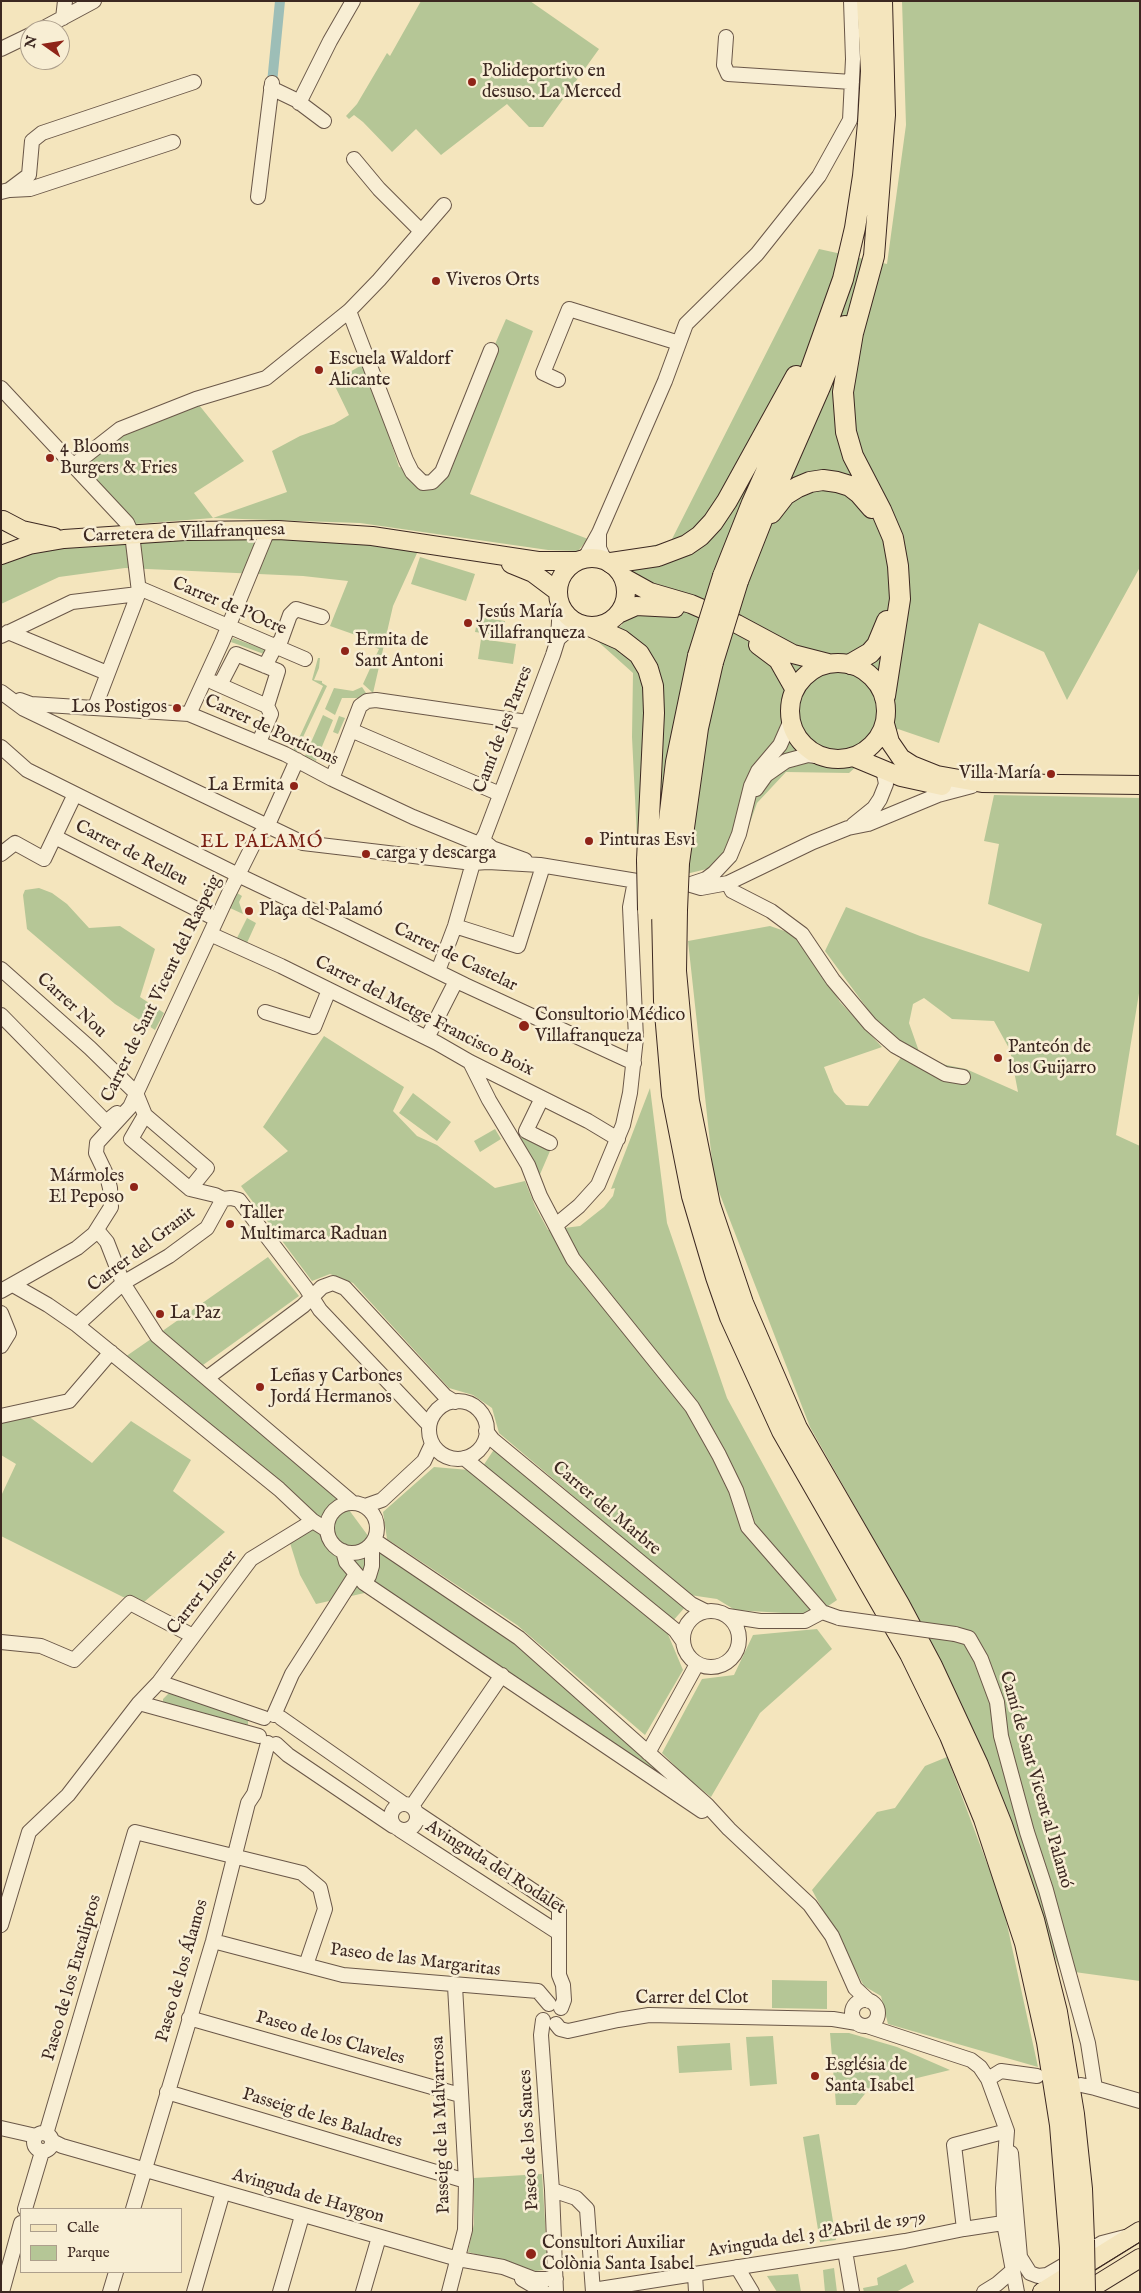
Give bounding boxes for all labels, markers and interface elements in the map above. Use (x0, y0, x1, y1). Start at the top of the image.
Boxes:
north arrow (20, 20, 70, 70)
text: N (21, 34, 41, 50)
place label: Polideportivo en desuso. La Merced (482, 61, 621, 104)
marker: Polideportivo en desuso. La Merced (466, 76, 478, 88)
place label: Viveros Orts (446, 270, 539, 292)
marker: Viveros Orts (430, 275, 442, 287)
place label: Escuela Waldorf Alicante (329, 349, 451, 392)
marker: Escuela Waldorf Alicante (313, 364, 325, 376)
place label: 4 Blooms Burgers & Fries (60, 437, 177, 479)
marker: 4 Blooms Burgers & Fries (44, 452, 56, 464)
street label: Carretera de Villafranquesa (83, 520, 285, 548)
street label: Carrer de l'Ocre (169, 573, 289, 641)
place label: Jesús María Villafranqueza (478, 602, 585, 644)
marker: Jesús María Villafranqueza (462, 617, 474, 629)
place label: Ermita de Sant Antoni (355, 630, 444, 672)
marker: Ermita de Sant Antoni (339, 645, 351, 657)
street label: Camí de les Parres (470, 663, 538, 797)
street label: Carrer de Porticons (201, 691, 341, 771)
place label: Los Postigos (71, 697, 167, 719)
marker: Los Postigos (171, 702, 183, 714)
place label: Villa María (959, 763, 1041, 785)
marker: Villa María (1045, 768, 1057, 780)
place label: La Ermita (208, 775, 284, 797)
marker: La Ermita (288, 780, 300, 792)
street label: Carrer de Relleu (71, 816, 191, 892)
place label: Pinturas Esvi (599, 830, 696, 852)
district label: EL PALAMÓ (199, 832, 325, 854)
marker: Pinturas Esvi (583, 835, 595, 847)
place label: carga y descarga (376, 843, 496, 865)
marker: carga y descarga (360, 848, 372, 860)
street label: Carrer de Sant Vicent del Raspeig (97, 872, 227, 1106)
place label: Plaça del Palamó (259, 900, 383, 922)
marker: Plaça del Palamó (243, 905, 255, 917)
street label: Carrer de Castelar (390, 919, 520, 997)
street label: Carrer del Metge Francisco Boix (311, 952, 537, 1082)
street label: Carrer Nou (32, 969, 110, 1043)
place label: Consultorio Médico Villafranqueza (535, 1005, 685, 1048)
marker: Consultorio Médico Villafranqueza (517, 1019, 531, 1033)
place label: Panteón de los Guijarro (1008, 1037, 1096, 1080)
marker: Panteón de los Guijarro (992, 1052, 1004, 1064)
place label: Mármoles El Peposo (49, 1166, 124, 1208)
marker: Mármoles El Peposo (128, 1181, 140, 1193)
street label: Carrer del Granit (84, 1203, 200, 1297)
place label: Taller Multimarca Raduan (240, 1203, 387, 1246)
marker: Taller Multimarca Raduan (224, 1218, 236, 1230)
place label: La Paz (170, 1303, 221, 1325)
marker: La Paz (154, 1308, 166, 1320)
place label: Leñas y Carbones Jordá Hermanos (270, 1366, 402, 1408)
marker: Leñas y Carbones Jordá Hermanos (254, 1381, 266, 1393)
street label: Carrer del Marbre (547, 1457, 665, 1561)
street label: Carrer Llorer (163, 1546, 243, 1640)
street label: Camí de Sant Vicent al Palamó (994, 1669, 1076, 1891)
street label: Avinguda del Rodalet (421, 1816, 569, 1920)
street label: Paseo de los Eucaliptos (39, 1892, 107, 2064)
street label: Paseo de los Álamos (152, 1897, 214, 2045)
street label: Paseo de las Margaritas (329, 1940, 501, 1982)
street label: Carrer del Clot (636, 1988, 748, 2010)
street label: Paseo de los Claveles (253, 2007, 407, 2071)
street label: Passeig de la Malvarrosa (428, 2036, 456, 2214)
place label: Església de Santa Isabel (825, 2055, 914, 2098)
street label: Paseo de los Sauces (516, 2069, 544, 2211)
marker: Església de Santa Isabel (809, 2070, 821, 2082)
street label: Passeig de les Baladres (240, 2084, 404, 2154)
street label: Avinguda de Haygon (230, 2165, 386, 2229)
street label: Avinguda del 3 d'Abril de 1979 (706, 2207, 928, 2263)
legend (20, 2208, 182, 2273)
text: Calle (67, 2218, 99, 2237)
place label: Consultori Auxiliar Colònia Santa Isabel (542, 2233, 694, 2276)
text: Parque (67, 2243, 110, 2262)
marker: Consultori Auxiliar Colònia Santa Isabel (524, 2247, 538, 2261)

